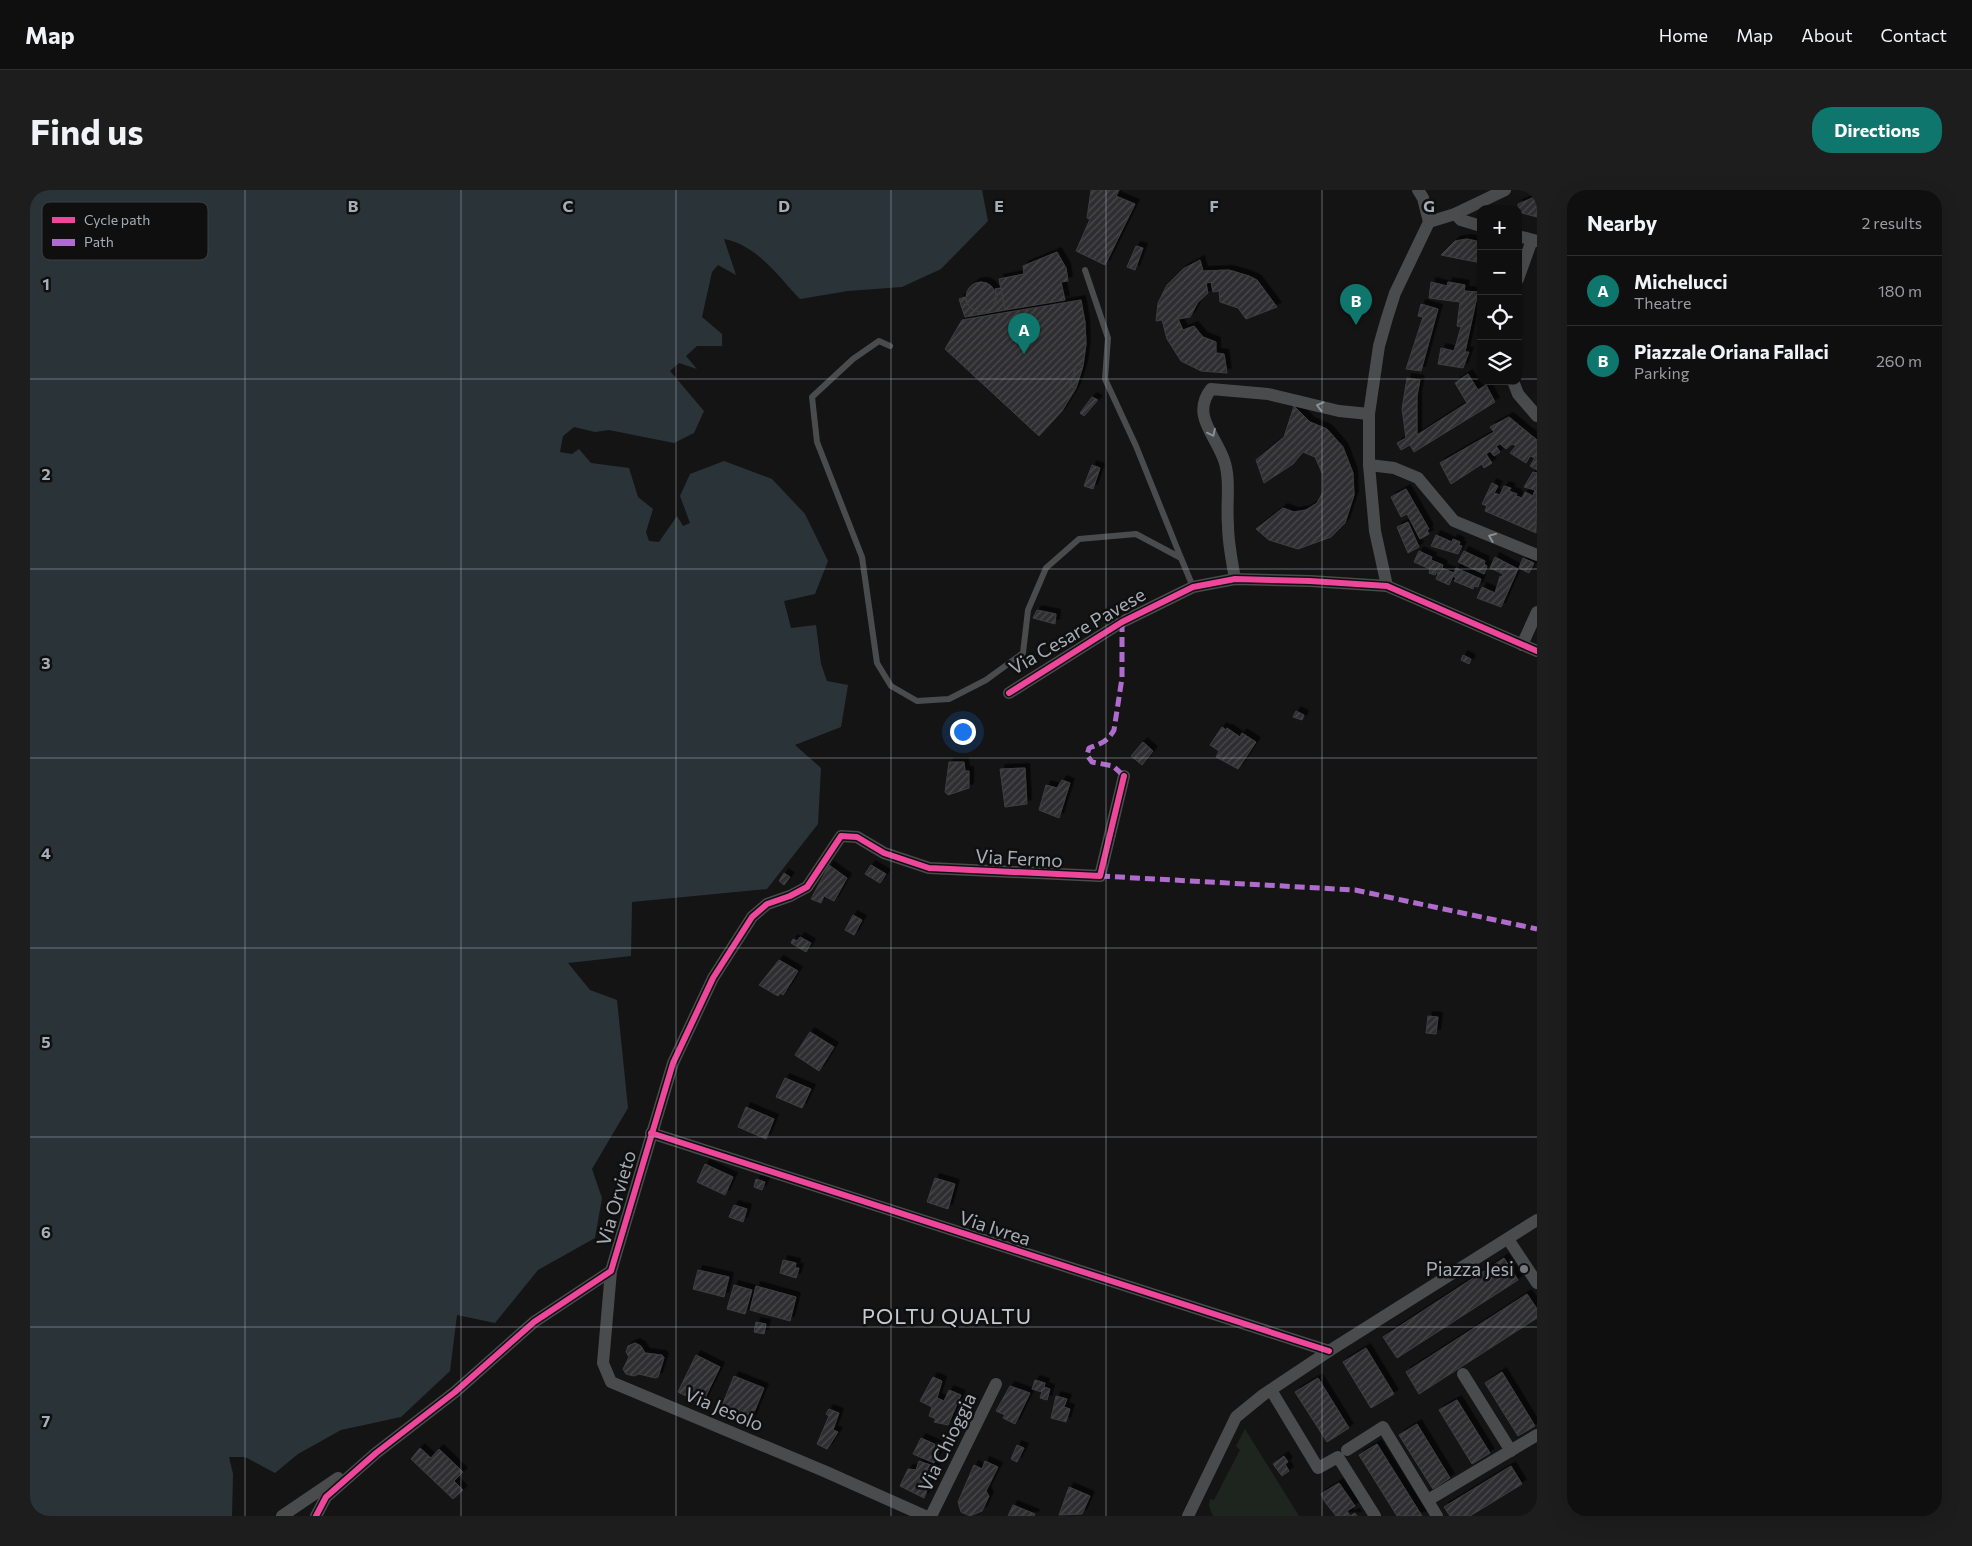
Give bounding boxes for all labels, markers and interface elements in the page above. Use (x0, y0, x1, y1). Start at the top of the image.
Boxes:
text: Map (25, 20, 75, 49)
text: Home (1659, 24, 1708, 46)
text: Map (1736, 24, 1773, 46)
text: About (1801, 24, 1853, 46)
text: Contact (1881, 24, 1947, 46)
button: Directions (1812, 107, 1942, 153)
text: Find us (30, 109, 144, 152)
text: B (348, 196, 359, 215)
text: C (563, 196, 574, 215)
text: D (778, 196, 790, 215)
text: E (994, 196, 1004, 215)
text: F (1209, 196, 1219, 215)
text: G (1423, 196, 1435, 215)
legend (42, 202, 208, 260)
map controls (1477, 205, 1522, 385)
button: + (1477, 205, 1522, 250)
text: Nearby (1587, 210, 1657, 235)
text: Cycle path (84, 211, 150, 228)
text: 2 results (1861, 213, 1922, 232)
text: Path (84, 233, 114, 250)
button: − (1477, 250, 1522, 295)
text: Michelucci (1634, 270, 1728, 293)
text: 1 (42, 274, 50, 293)
text: A (1597, 281, 1609, 300)
text: 180 m (1878, 281, 1922, 300)
pin: B (1340, 284, 1372, 325)
text: Theatre (1634, 293, 1691, 312)
button: locate (1477, 295, 1522, 340)
pin: A (1008, 313, 1040, 354)
button: layers (1477, 340, 1522, 385)
text: Piazzale Oriana Fallaci (1634, 340, 1829, 363)
text: B (1598, 351, 1608, 370)
text: 260 m (1876, 351, 1922, 370)
text: Parking (1634, 363, 1689, 382)
one-way arrow (1316, 401, 1325, 412)
one-way arrow (1205, 428, 1216, 437)
text: 2 (41, 464, 51, 483)
one-way arrow (1488, 533, 1497, 544)
street label: Via Cesare Pavese (1004, 582, 1149, 679)
text: 3 (41, 653, 51, 672)
your location (950, 719, 976, 745)
text: 4 (41, 843, 51, 862)
street label: Via Fermo (975, 844, 1063, 871)
text: 5 (41, 1032, 51, 1051)
street label: Via Orvieto (591, 1148, 640, 1248)
street label: Via Ivrea (957, 1205, 1034, 1250)
text: 6 (41, 1222, 51, 1241)
place label: Piazza Jesi (1426, 1257, 1514, 1280)
marker: Piazza Jesi (1518, 1263, 1530, 1275)
district label: POLTU QUALTU (862, 1303, 1032, 1328)
street label: Via Jesolo (681, 1382, 767, 1435)
street label: Via Chioggia (913, 1389, 980, 1495)
text: 7 (42, 1411, 51, 1430)

